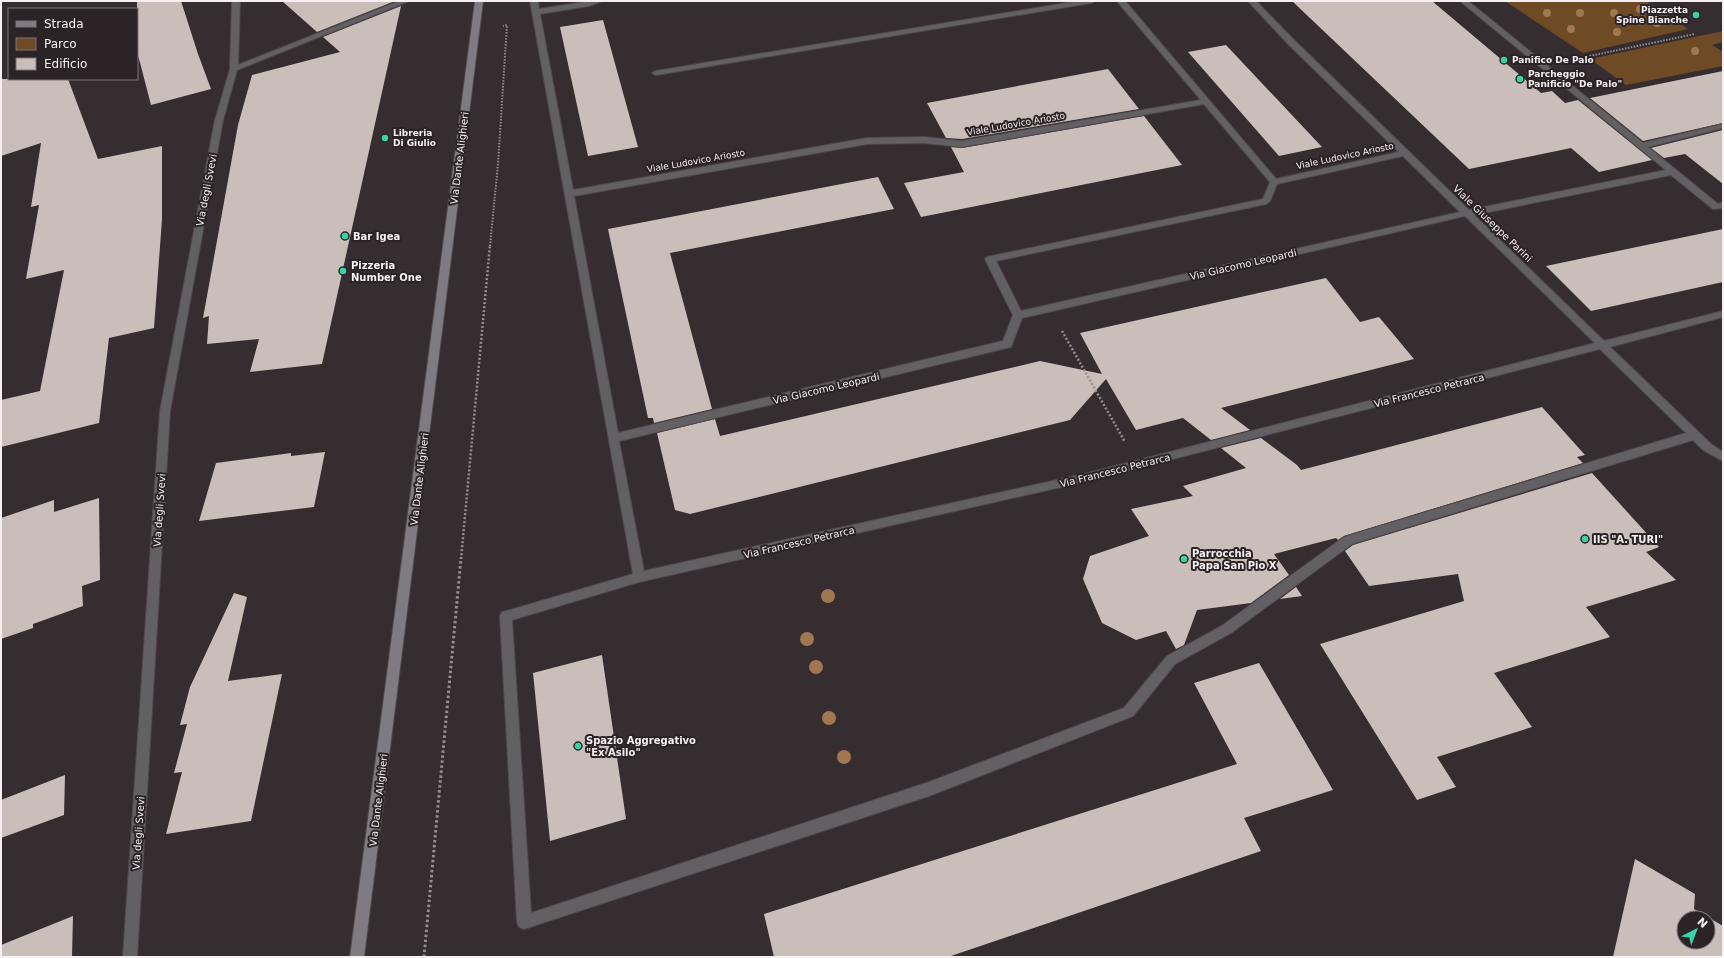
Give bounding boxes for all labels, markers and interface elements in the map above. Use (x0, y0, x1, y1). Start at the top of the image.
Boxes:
place label: Piazzetta Spine Bianche (1616, 5, 1688, 25)
legend (8, 8, 138, 80)
marker: Piazzetta Spine Bianche (1691, 10, 1701, 20)
text: Strada (44, 17, 84, 31)
text: Parco (44, 37, 77, 51)
marker: Panifico De Palo (1499, 55, 1509, 65)
place label: Panifico De Palo (1512, 55, 1594, 65)
text: Edificio (44, 57, 87, 71)
place label: Parcheggio Panificio "De Palo" (1528, 69, 1622, 89)
marker: Parcheggio Panificio "De Palo" (1515, 74, 1525, 84)
street label: Viale Ludovico Ariosto (966, 110, 1066, 138)
street label: Via Dante Alighieri (448, 111, 471, 205)
place label: Libreria Di Giulio (393, 128, 436, 148)
marker: Libreria Di Giulio (380, 133, 390, 143)
street label: Viale Ludovico Ariosto (1295, 141, 1395, 171)
street label: Viale Ludovico Ariosto (646, 147, 746, 175)
street label: Via degli Svevi (194, 153, 219, 227)
street label: Viale Giuseppe Parini (1451, 183, 1534, 264)
marker: Bar Igea (340, 231, 350, 241)
place label: Bar Igea (353, 231, 400, 242)
street label: Via Giacomo Leopardi (1189, 247, 1298, 282)
place label: Pizzeria Number One (351, 260, 422, 283)
marker: Pizzeria Number One (338, 266, 348, 276)
street label: Via Giacomo Leopardi (772, 371, 881, 406)
street label: Via Francesco Petrarca (1373, 371, 1486, 410)
street label: Via Dante Alighieri (408, 432, 431, 526)
street label: Via Francesco Petrarca (1059, 451, 1172, 490)
street label: Via degli Svevi (151, 473, 168, 547)
street label: Via Francesco Petrarca (743, 524, 856, 561)
marker: IIS "A. TURI" (1580, 534, 1590, 544)
place label: IIS "A. TURI" (1593, 534, 1663, 545)
place label: Parrocchia Papa San Pio X (1192, 548, 1277, 571)
marker: Parrocchia Papa San Pio X (1179, 554, 1189, 564)
place label: Spazio Aggregativo "Ex Asilo" (586, 735, 696, 758)
marker: Spazio Aggregativo "Ex Asilo" (573, 741, 583, 751)
street label: Via Dante Alighieri (367, 753, 390, 847)
street label: Via degli Svevi (130, 796, 147, 870)
north arrow (1676, 910, 1716, 950)
text: N (1695, 915, 1710, 931)

